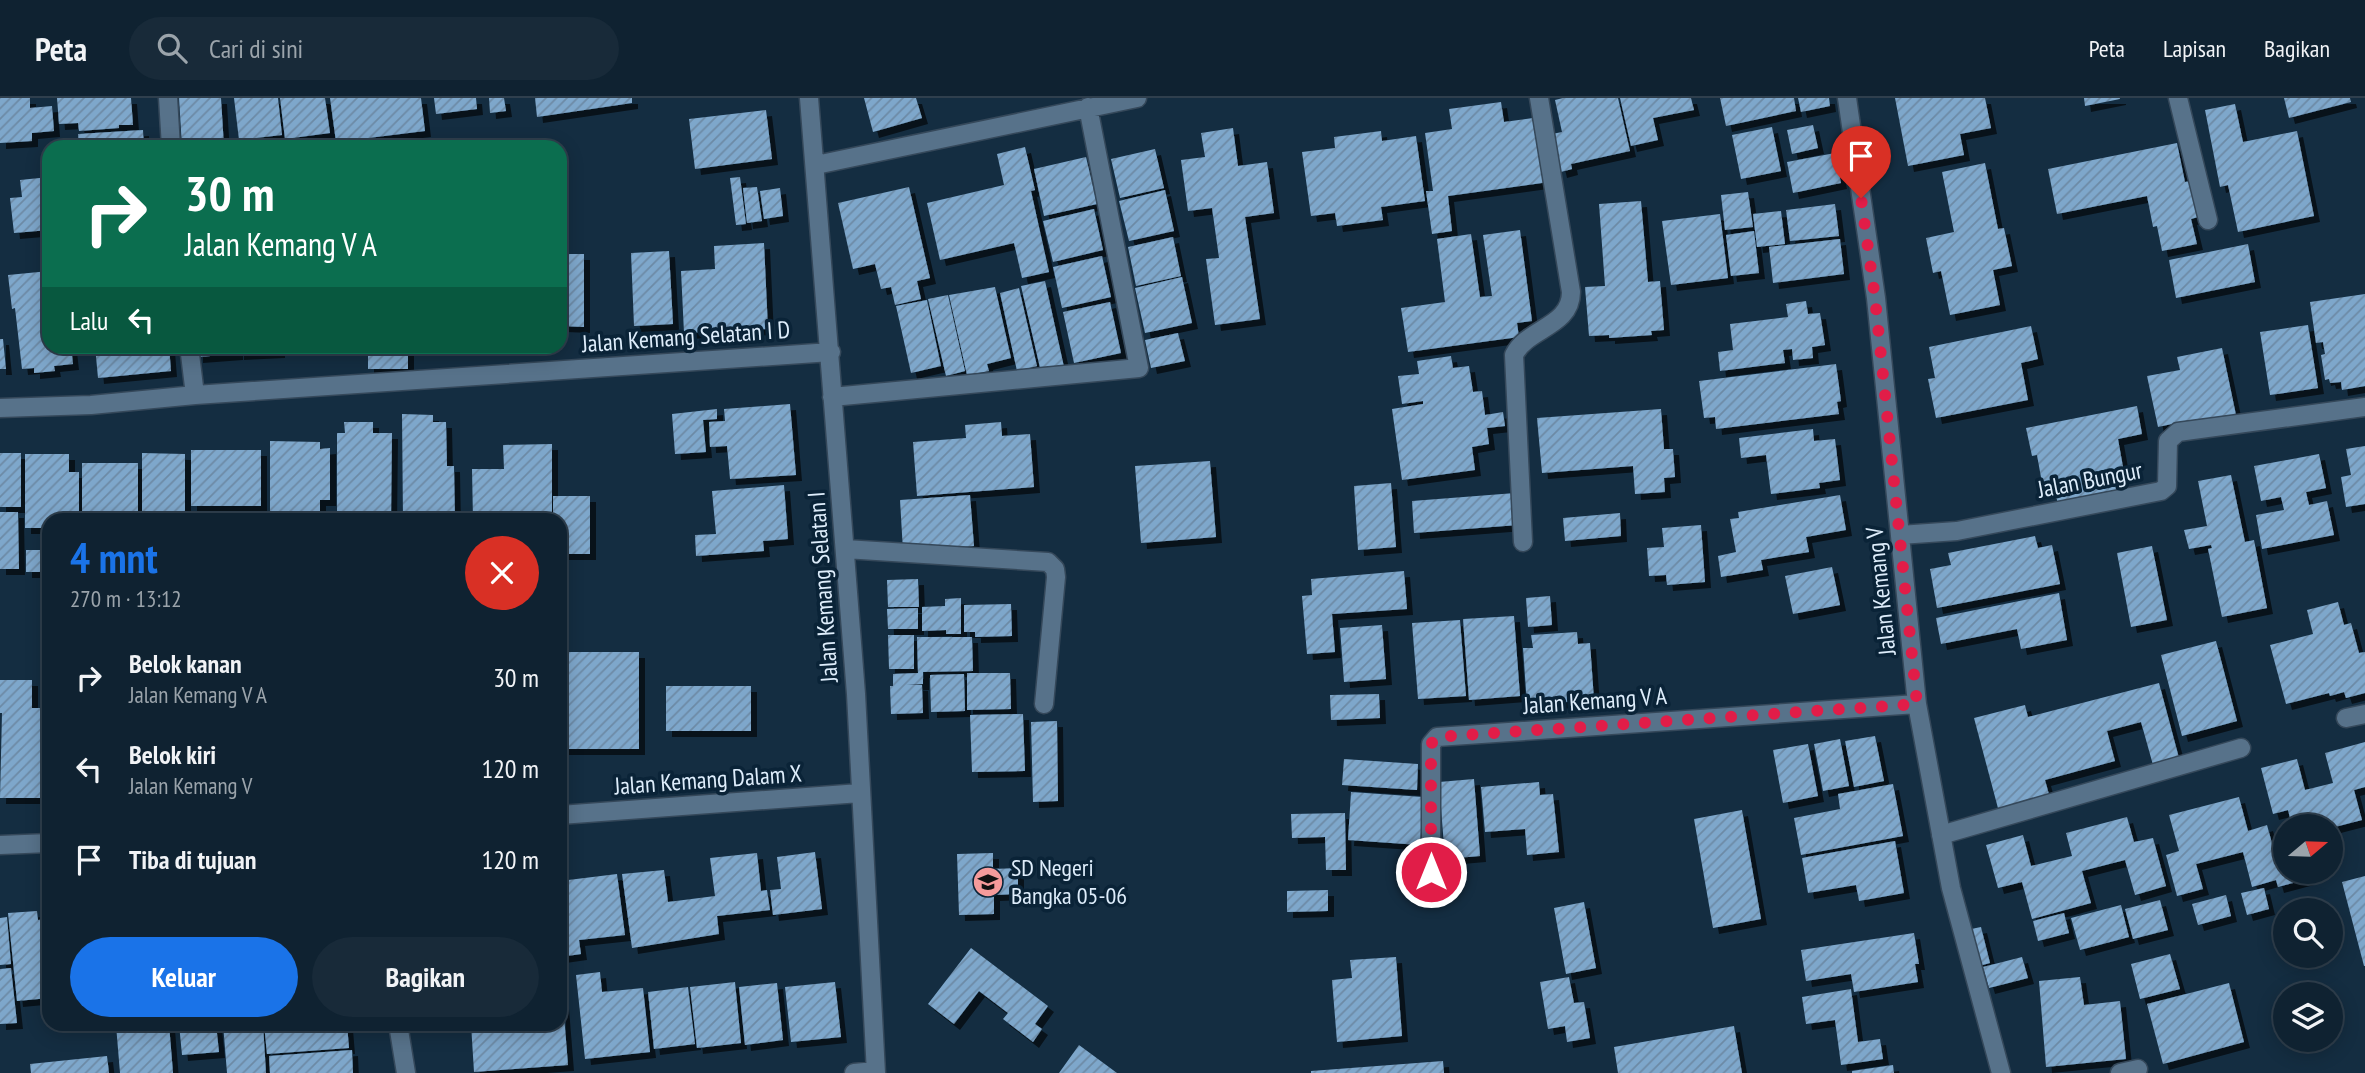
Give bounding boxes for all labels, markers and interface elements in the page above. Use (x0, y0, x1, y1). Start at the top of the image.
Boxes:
search box (129, 17, 619, 80)
text: Peta (35, 27, 87, 70)
icon: search (153, 29, 191, 67)
text: Cari di sini (209, 32, 303, 65)
text: Peta (2089, 33, 2125, 64)
text: Lapisan (2163, 33, 2226, 64)
text: Bagikan (2264, 33, 2330, 64)
pin (1831, 126, 1891, 198)
icon: arrive (1842, 137, 1880, 175)
text: 30 m (185, 161, 274, 225)
icon: right (70, 168, 161, 259)
text: Jalan Kemang V A (185, 223, 377, 265)
icon: left (122, 301, 160, 339)
text: Lalu (70, 304, 108, 337)
street label: Jalan Kemang Selatan I D (580, 314, 791, 359)
street label: Jalan Bungur (2034, 454, 2145, 505)
street label: Jalan Kemang Selatan I (800, 491, 845, 684)
street label: Jalan Kemang V (1858, 525, 1903, 658)
text: 4 mnt (70, 530, 158, 585)
button: close (465, 536, 539, 610)
text: 270 m · 13:12 (70, 584, 182, 613)
text: Belok kanan (129, 647, 242, 680)
icon: right (70, 659, 108, 697)
text: 30 m (493, 661, 539, 694)
text: Jalan Kemang V A (129, 680, 267, 709)
street label: Jalan Kemang V A (1521, 680, 1669, 721)
text: Belok kiri (129, 738, 216, 771)
icon: left (70, 750, 108, 788)
text: 120 m (481, 752, 539, 785)
street label: Jalan Kemang Dalam X (612, 757, 803, 802)
text: Jalan Kemang V (129, 771, 252, 800)
north arrow (2273, 814, 2343, 884)
map controls (2273, 814, 2343, 1052)
position arrow (1394, 835, 1468, 909)
icon: arrive (70, 841, 108, 879)
text: Tiba di tujuan (129, 843, 257, 876)
text: 120 m (481, 843, 539, 876)
place label: SD Negeri Bangka 05-06 (1011, 852, 1127, 911)
school or university icon: SD Negeri Bangka 05-06 (971, 865, 1005, 899)
button: search (2273, 898, 2343, 968)
button: Keluar (70, 937, 298, 1017)
button: Bagikan (312, 937, 539, 1017)
button: layers (2273, 982, 2343, 1052)

